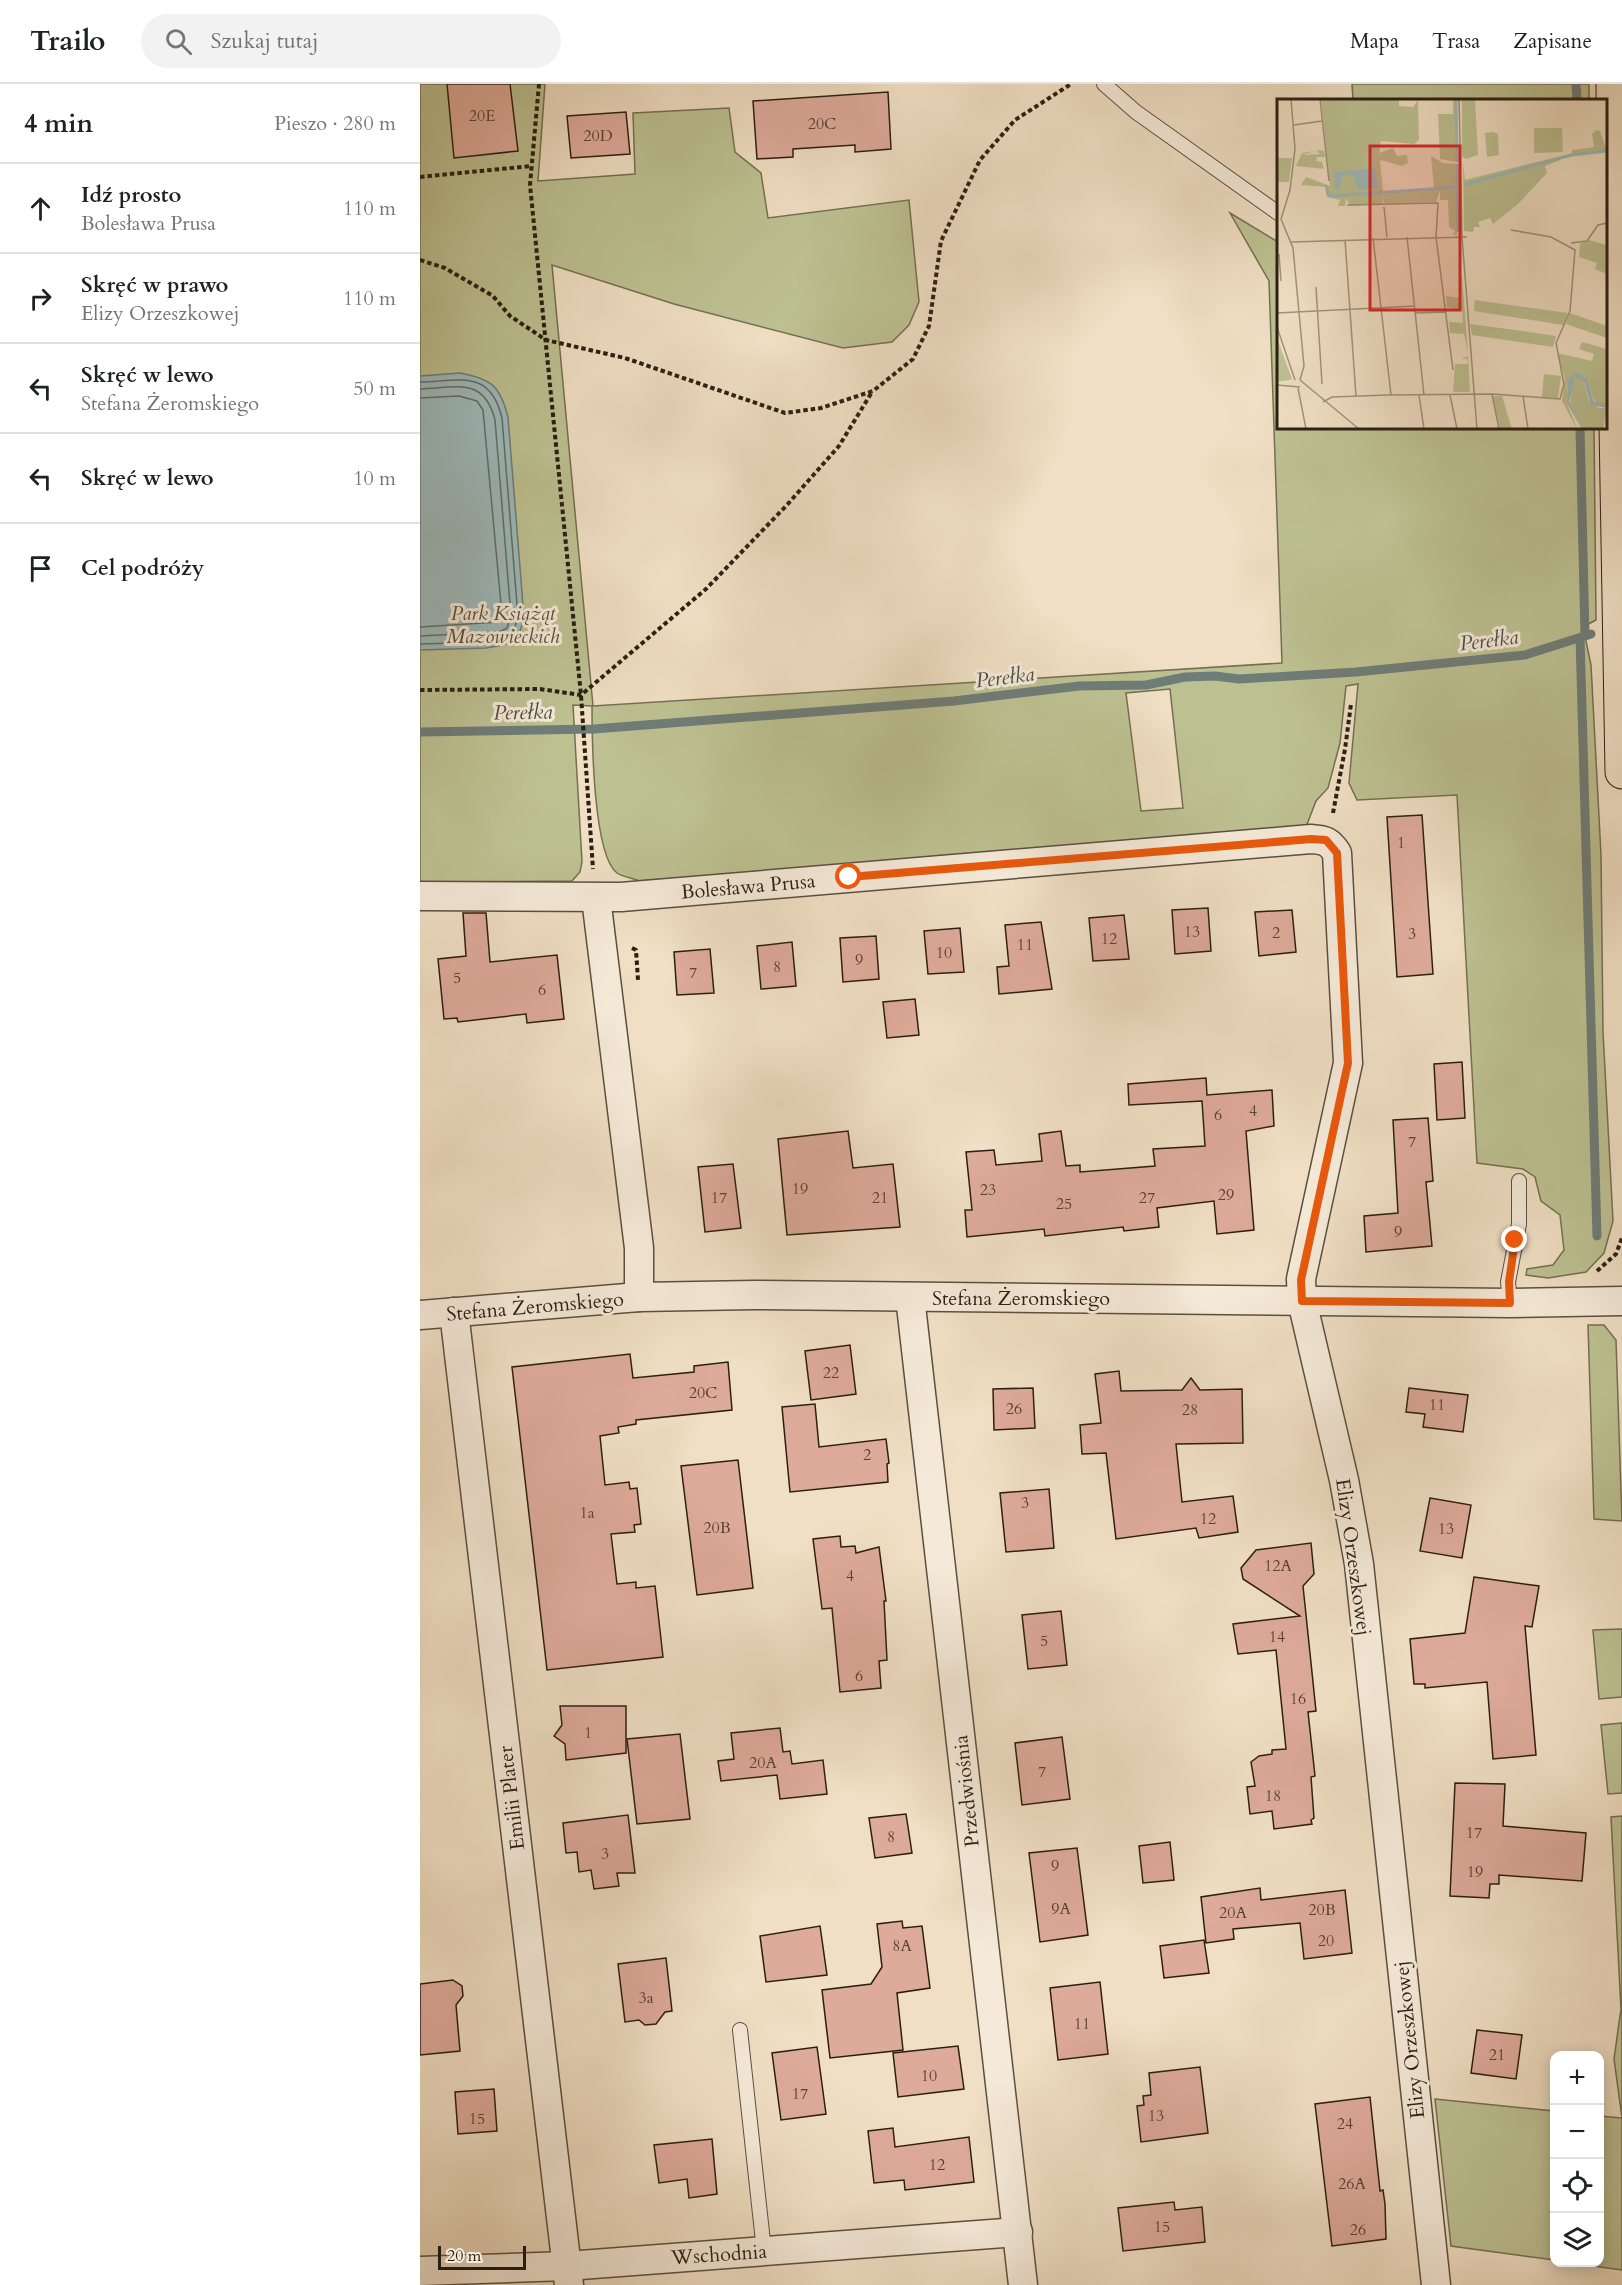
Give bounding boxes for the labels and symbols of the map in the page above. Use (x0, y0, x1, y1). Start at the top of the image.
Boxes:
inset map (1277, 99, 1607, 429)
house number: 20E (469, 105, 495, 127)
house number: 20C (808, 113, 836, 135)
house number: 20D (583, 125, 613, 147)
park label: Park Książąt Mazowieckich (447, 600, 560, 650)
water label: Perełka (1458, 622, 1520, 658)
water label: Perełka (974, 659, 1036, 695)
water label: Perełka (493, 697, 553, 728)
house number: 1 (1397, 832, 1405, 854)
route start (835, 863, 861, 889)
street label: Bolesława Prusa (680, 867, 817, 906)
house number: 13 (1184, 921, 1200, 943)
house number: 2 (1272, 922, 1280, 944)
house number: 3 (1408, 923, 1416, 945)
house number: 12 (1101, 928, 1117, 950)
house number: 11 (1017, 934, 1033, 956)
house number: 10 (936, 942, 952, 964)
house number: 9 (855, 949, 863, 971)
house number: 8 (773, 956, 781, 978)
house number: 7 (689, 962, 697, 984)
house number: 5 (453, 967, 461, 989)
house number: 6 (538, 979, 546, 1001)
house number: 4 (1249, 1100, 1257, 1122)
house number: 6 (1214, 1104, 1222, 1126)
house number: 7 (1408, 1131, 1416, 1153)
house number: 19 (792, 1178, 808, 1200)
house number: 23 (980, 1179, 996, 1201)
house number: 29 (1218, 1184, 1234, 1206)
house number: 17 (711, 1187, 727, 1209)
house number: 21 (872, 1187, 888, 1209)
house number: 27 (1139, 1187, 1155, 1209)
house number: 25 (1056, 1193, 1072, 1215)
house number: 9 (1394, 1221, 1402, 1243)
route end (1501, 1226, 1527, 1252)
street label: Stefana Żeromskiego (445, 1285, 625, 1328)
street label: Stefana Żeromskiego (932, 1285, 1110, 1312)
house number: 22 (823, 1362, 839, 1384)
house number: 20C (689, 1382, 717, 1404)
house number: 11 (1429, 1394, 1445, 1416)
house number: 26 (1006, 1398, 1022, 1420)
house number: 28 (1182, 1399, 1198, 1421)
house number: 2 (863, 1444, 871, 1466)
street label: Elizy Orzeszkowej (1329, 1477, 1378, 1637)
house number: 3 (1021, 1492, 1029, 1514)
house number: 1a (579, 1502, 595, 1524)
house number: 12 (1200, 1508, 1216, 1530)
house number: 20B (703, 1517, 731, 1539)
house number: 13 (1438, 1518, 1454, 1540)
house number: 12A (1264, 1555, 1293, 1577)
house number: 4 (846, 1565, 854, 1587)
house number: 14 (1269, 1626, 1285, 1648)
house number: 5 (1040, 1630, 1048, 1652)
house number: 6 (855, 1665, 863, 1687)
house number: 16 (1290, 1688, 1306, 1710)
house number: 1 (584, 1722, 592, 1744)
street label: Przedwiośnia (947, 1733, 986, 1848)
street label: Emilii Plater (492, 1744, 531, 1852)
house number: 20A (749, 1752, 778, 1774)
house number: 7 (1038, 1761, 1046, 1783)
house number: 18 (1265, 1785, 1281, 1807)
house number: 17 (1466, 1822, 1482, 1844)
house number: 8 (887, 1826, 895, 1848)
house number: 3 (601, 1843, 609, 1865)
house number: 9 (1051, 1855, 1059, 1877)
house number: 19 (1467, 1861, 1483, 1883)
house number: 9A (1051, 1898, 1071, 1920)
house number: 20B (1308, 1899, 1336, 1921)
house number: 20A (1219, 1902, 1248, 1924)
house number: 20 (1318, 1930, 1334, 1952)
house number: 8A (892, 1935, 912, 1957)
street label: Elizy Orzeszkowej (1388, 1960, 1431, 2120)
house number: 3a (638, 1987, 654, 2009)
house number: 11 (1074, 2013, 1090, 2035)
house number: 21 (1489, 2044, 1505, 2066)
house number: 10 (921, 2065, 937, 2087)
house number: 17 (792, 2083, 808, 2105)
house number: 13 (1148, 2105, 1164, 2127)
house number: 15 (469, 2108, 485, 2130)
house number: 24 (1337, 2113, 1353, 2135)
house number: 12 (929, 2154, 945, 2176)
house number: 26A (1338, 2173, 1367, 2195)
house number: 15 (1154, 2216, 1170, 2238)
house number: 26 (1350, 2219, 1366, 2241)
street label: Wschodnia (669, 2238, 768, 2271)
scale bar (438, 2243, 526, 2270)

